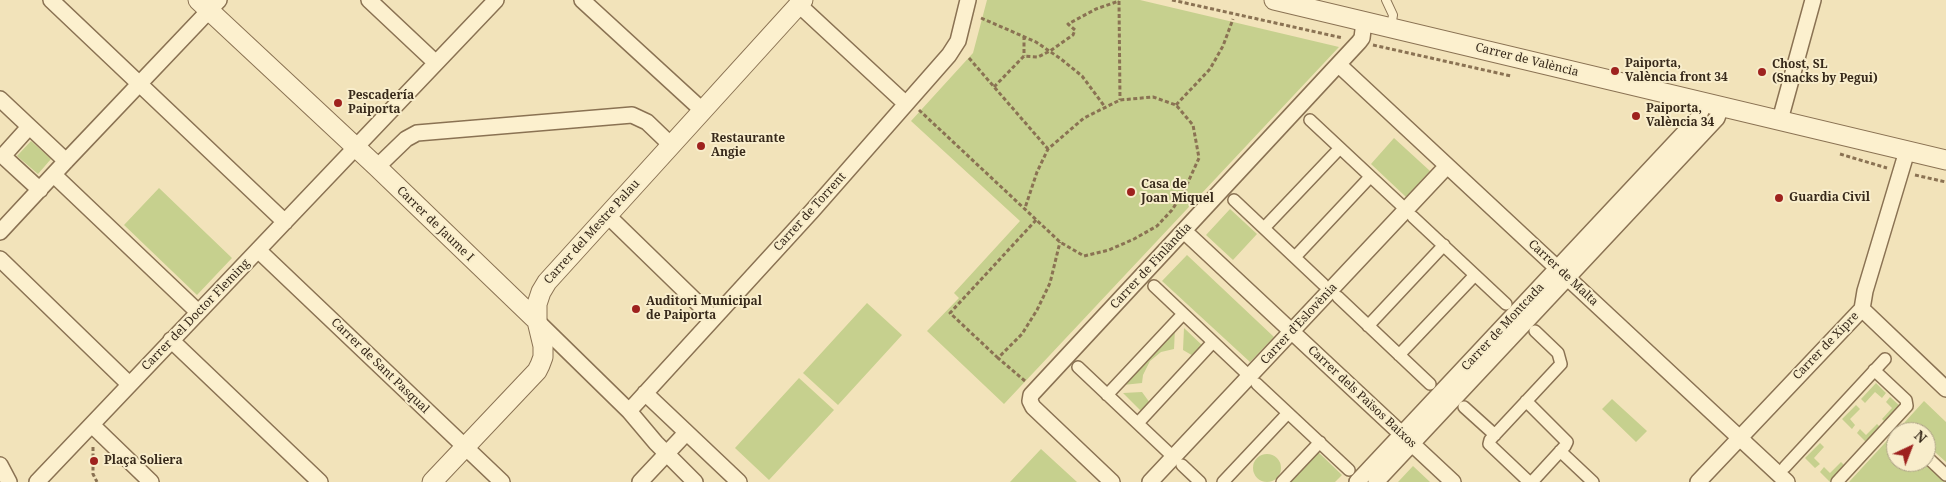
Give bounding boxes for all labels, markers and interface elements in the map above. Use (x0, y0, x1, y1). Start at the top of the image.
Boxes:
street label: Carrer de València (1474, 40, 1580, 80)
place label: Paiporta, València front 34 (1625, 57, 1728, 85)
place label: Chost, SL (Snacks by Pegui) (1772, 58, 1878, 86)
marker: Paiporta, València front 34 (1609, 65, 1621, 77)
marker: Chost, SL (Snacks by Pegui) (1756, 66, 1768, 78)
place label: Pescadería Paiporta (348, 89, 414, 117)
marker: Pescadería Paiporta (332, 97, 344, 109)
place label: Paiporta, València 34 (1646, 102, 1714, 130)
marker: Paiporta, València 34 (1630, 110, 1642, 122)
place label: Restaurante Angie (711, 132, 785, 160)
marker: Restaurante Angie (695, 140, 707, 152)
street label: Carrer de Torrent (771, 170, 849, 254)
street label: Carrer del Mestre Palau (541, 177, 643, 287)
place label: Casa de Joan Miquel (1141, 178, 1214, 206)
street label: Carrer de Jaume I (394, 184, 476, 264)
marker: Casa de Joan Miquel (1125, 186, 1137, 198)
place label: Guardia Civil (1789, 191, 1870, 205)
marker: Guardia Civil (1773, 192, 1785, 204)
street label: Carrer de Finlàndia (1107, 220, 1195, 312)
street label: Carrer de Malta (1525, 237, 1601, 309)
street label: Carrer del Doctor Fleming (139, 256, 253, 374)
street label: Carrer d'Eslovènia (1258, 280, 1340, 368)
street label: Carrer de Montcada (1459, 280, 1547, 374)
place label: Auditori Municipal de Paiporta (646, 295, 762, 323)
marker: Auditori Municipal de Paiporta (630, 303, 642, 315)
street label: Carrer de Xipre (1790, 309, 1862, 383)
street label: Carrer de Sant Pasqual (328, 315, 432, 417)
street label: Carrer dels Països Baixos (1305, 343, 1419, 451)
north arrow (1886, 422, 1936, 472)
text: N (1910, 426, 1931, 447)
place label: Plaça Soliera (104, 454, 183, 468)
marker: Plaça Soliera (88, 455, 100, 467)

